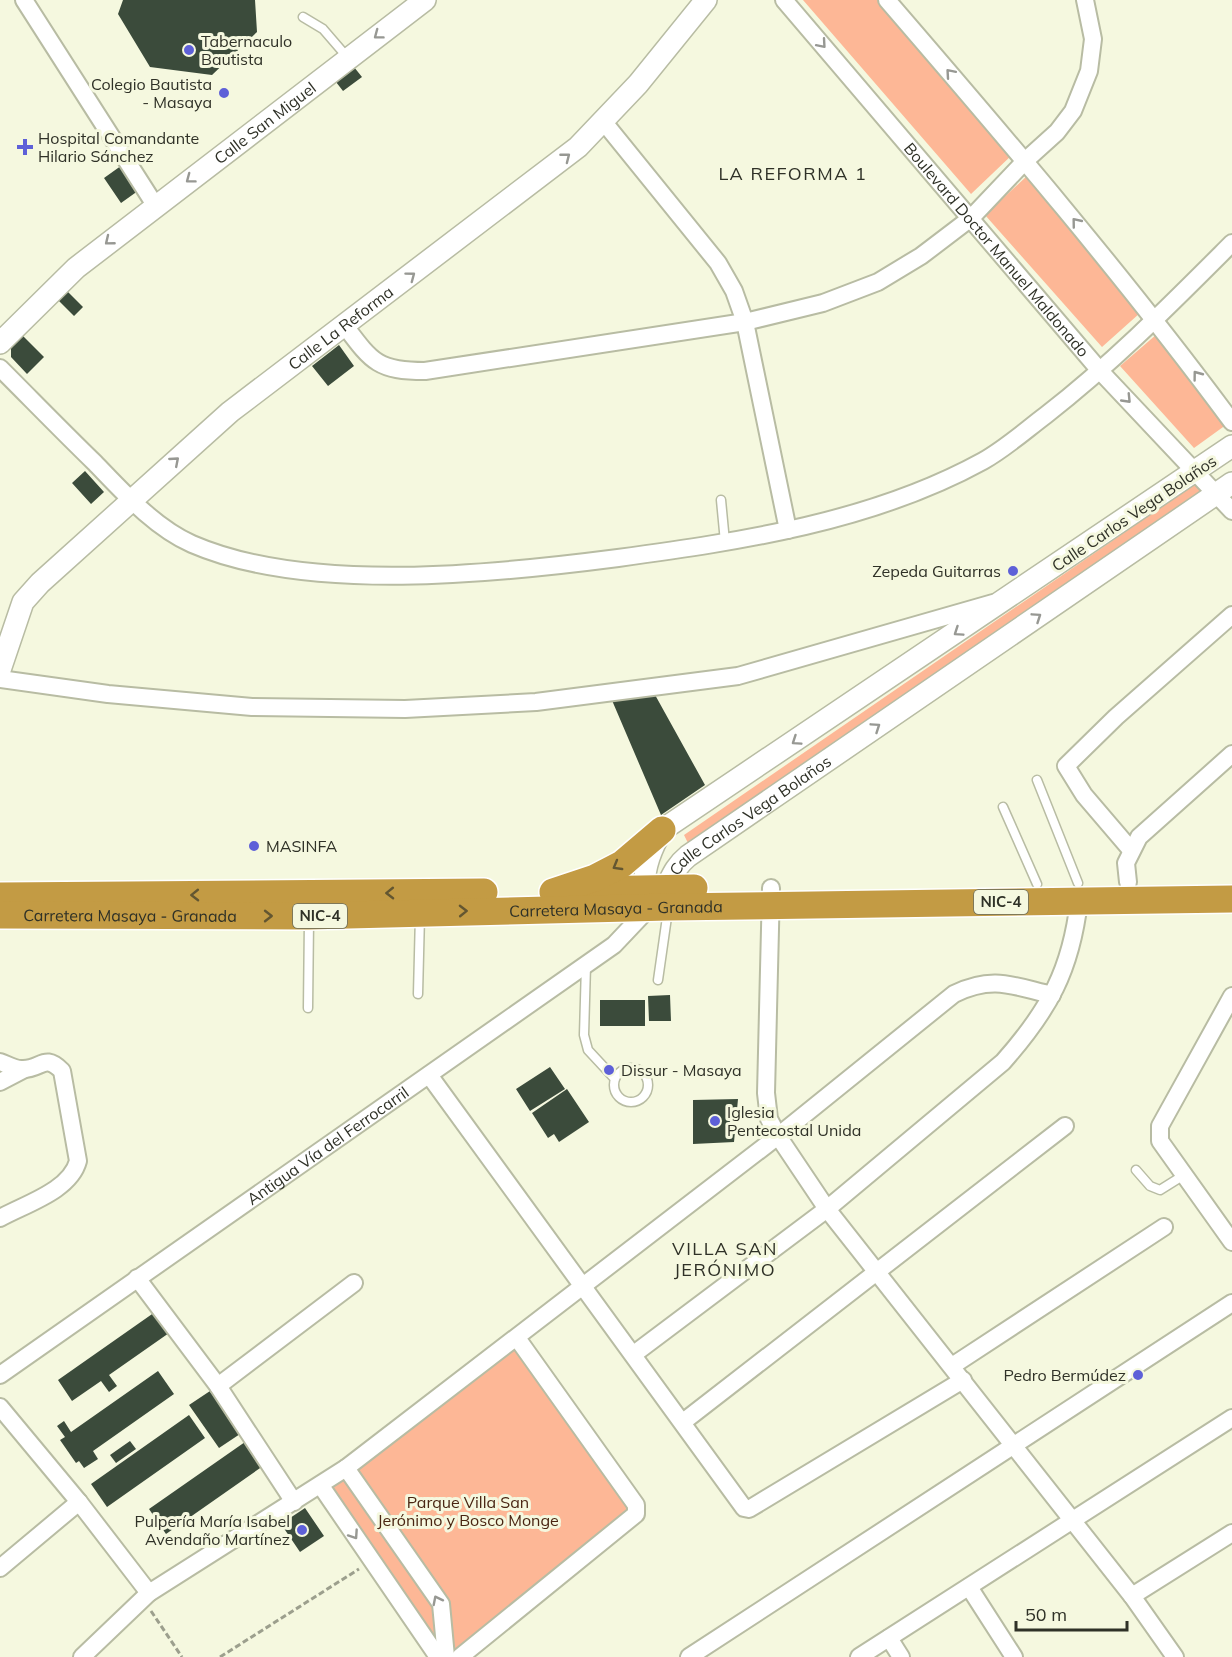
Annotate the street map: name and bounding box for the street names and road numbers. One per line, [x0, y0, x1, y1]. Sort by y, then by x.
street label: Calle San Miguel [210, 78, 320, 168]
street label: Boulevard Doctor Manuel Maldonado [900, 138, 1094, 361]
street label: Calle La Reforma [284, 281, 397, 374]
street label: Calle Carlos Vega Bolaños [1048, 450, 1220, 576]
street label: Calle Carlos Vega Bolaños [665, 751, 835, 879]
road number: NIC-4 [974, 890, 1028, 914]
street label: Carretera Masaya - Granada [509, 896, 723, 921]
road number: NIC-4 [293, 904, 347, 928]
street label: Carretera Masaya - Granada [23, 905, 237, 926]
street label: Antigua Vía del Ferrocarril [243, 1082, 412, 1209]

